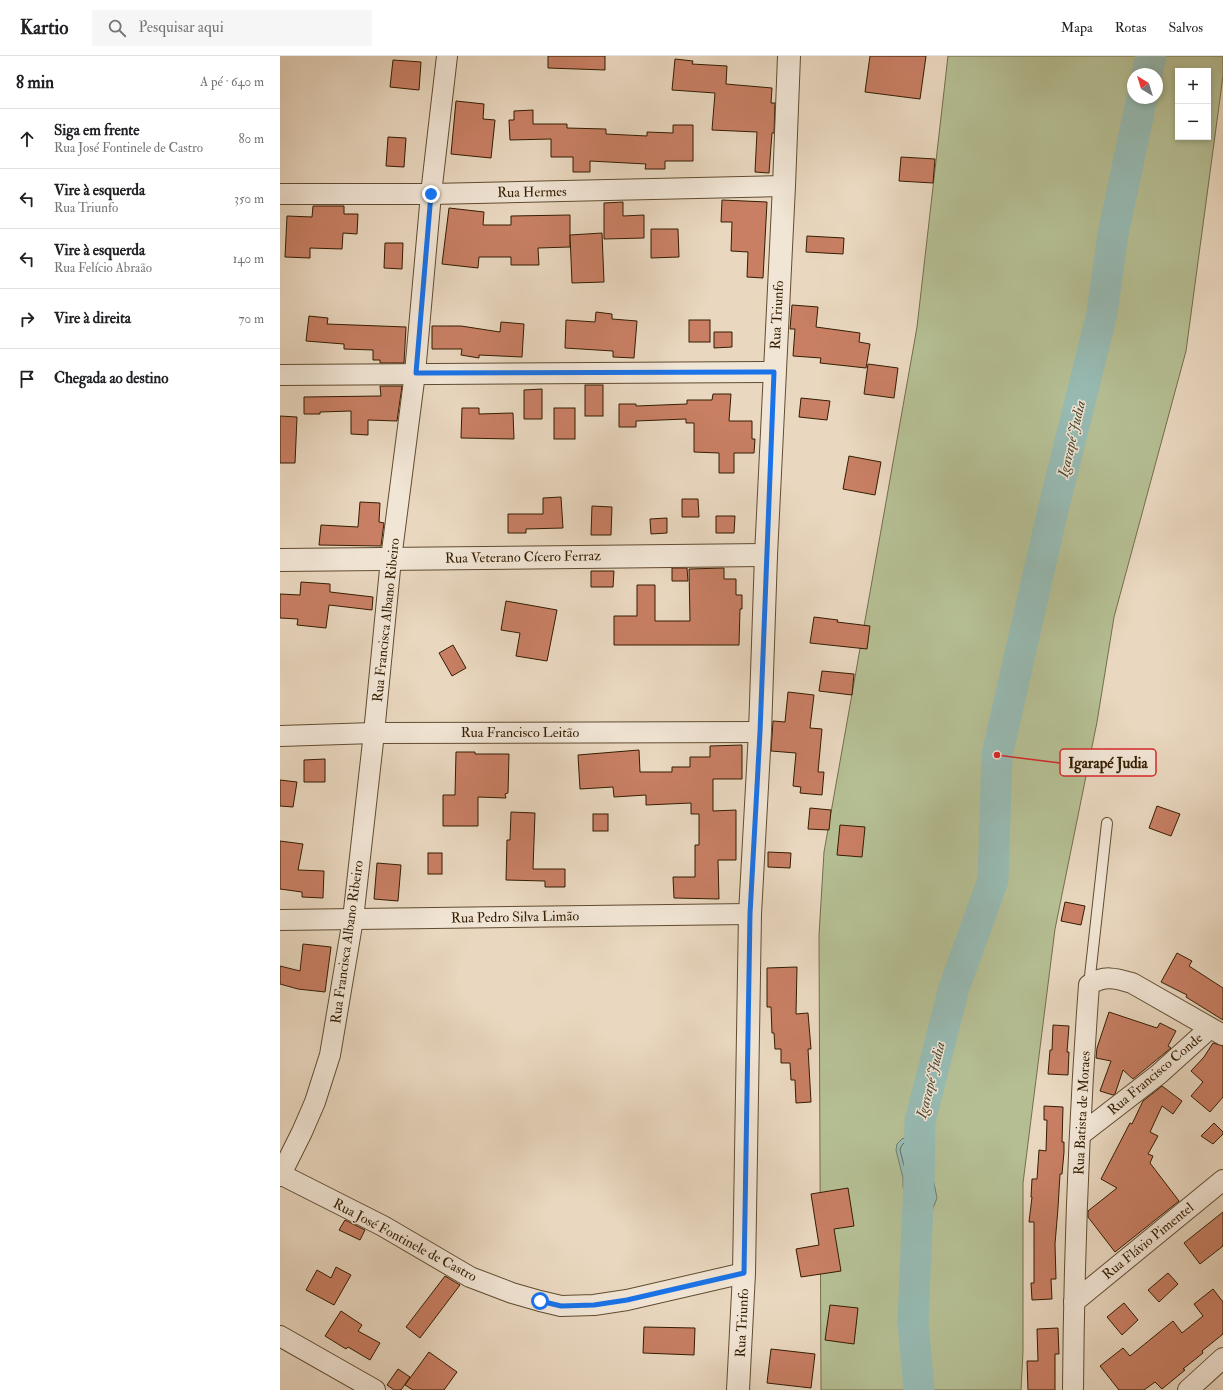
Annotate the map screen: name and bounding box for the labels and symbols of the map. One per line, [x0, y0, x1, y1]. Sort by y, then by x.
north arrow [1127, 68, 1163, 104]
street label: Rua Hermes [497, 183, 567, 201]
route end [422, 185, 440, 203]
street label: Rua Triunfo [767, 280, 787, 350]
water label: Igarapé Judia [1054, 399, 1090, 480]
street label: Rua Francisca Albano Ribeiro [369, 537, 403, 703]
street label: Rua Veterano Cícero Ferraz [445, 547, 601, 567]
street label: Rua Francisco Leitão [461, 724, 580, 741]
callout: Igarapé Judia [1060, 749, 1156, 776]
text: Igarapé Judia [1068, 754, 1149, 774]
street label: Rua Francisca Albano Ribeiro [327, 859, 367, 1025]
street label: Rua Pedro Silva Limão [451, 907, 579, 927]
street label: Rua Francisco Conde [1104, 1029, 1206, 1119]
water label: Igarapé Judia [912, 1040, 950, 1121]
street label: Rua Batista de Moraes [1070, 1050, 1094, 1176]
street label: Rua José Fontinele de Castro [330, 1195, 480, 1285]
street label: Rua Flávio Pimentel [1099, 1199, 1197, 1283]
street label: Rua Triunfo [732, 1288, 752, 1358]
route start [531, 1292, 549, 1310]

